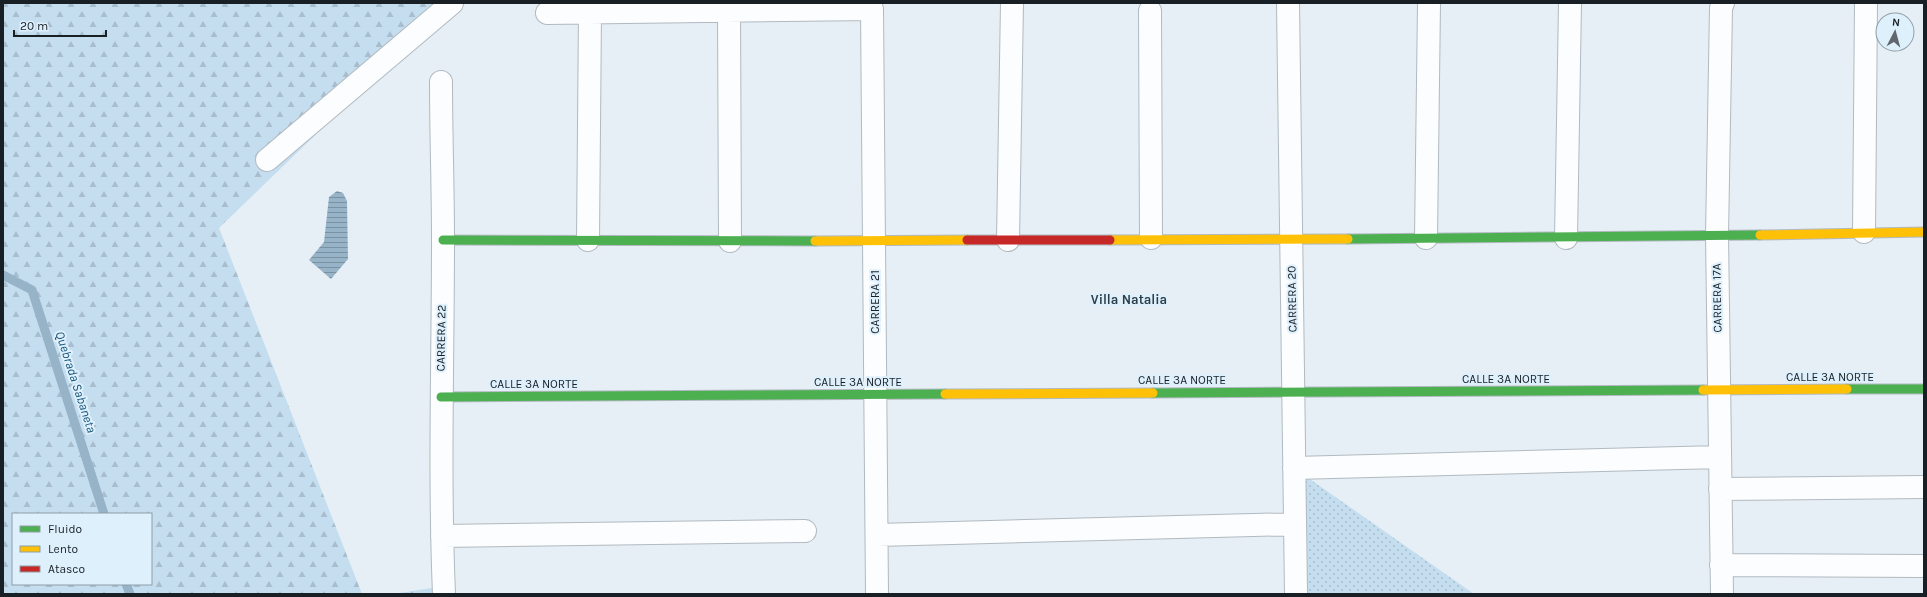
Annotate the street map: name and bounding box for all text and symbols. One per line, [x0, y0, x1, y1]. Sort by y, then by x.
scale bar [14, 12, 106, 38]
north arrow [1875, 12, 1915, 52]
text: N [1891, 16, 1901, 29]
text: 20 m [20, 19, 48, 33]
street label: CARRERA 17A [1709, 263, 1725, 333]
street label: CARRERA 20 [1284, 265, 1300, 333]
street label: CARRERA 21 [868, 270, 882, 334]
district label: Villa Natalia [1091, 292, 1167, 307]
street label: CARRERA 22 [433, 304, 449, 371]
water label: Quebrada Sabaneta [53, 329, 100, 435]
street label: CALLE 3A NORTE [1786, 370, 1874, 384]
street label: CALLE 3A NORTE [1462, 372, 1550, 386]
street label: CALLE 3A NORTE [1138, 373, 1226, 387]
street label: CALLE 3A NORTE [814, 375, 902, 389]
street label: CALLE 3A NORTE [490, 377, 578, 391]
legend [12, 513, 152, 585]
text: Fluido [48, 522, 82, 536]
text: Lento [48, 542, 78, 556]
text: Atasco [48, 562, 85, 576]

